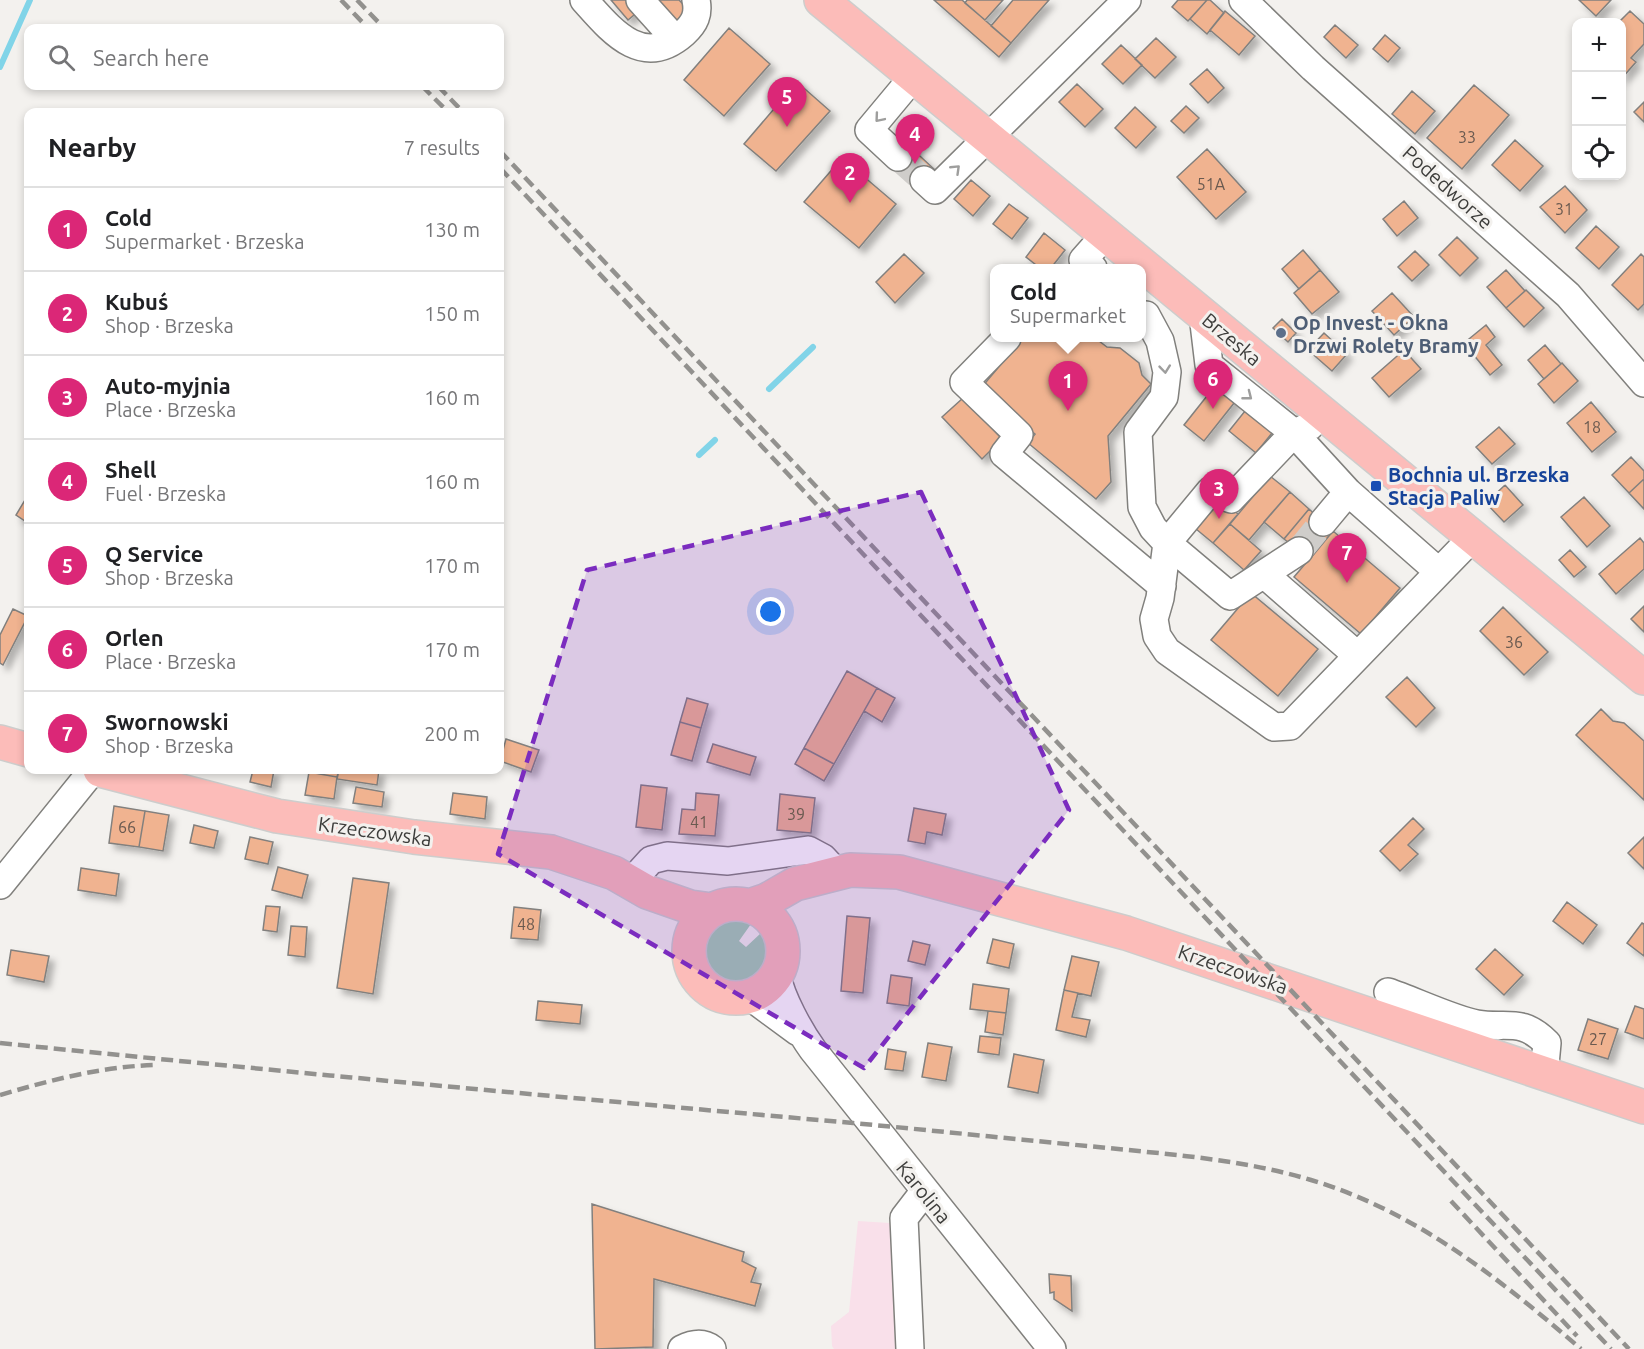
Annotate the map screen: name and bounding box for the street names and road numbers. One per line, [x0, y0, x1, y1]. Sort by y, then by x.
street label: Podedworze [1398, 141, 1498, 233]
street label: Brzeska [1198, 308, 1266, 370]
street label: Krzeczowska [317, 812, 433, 850]
street label: Krzeczowska [1175, 940, 1291, 998]
street label: Karolina [892, 1156, 956, 1228]

